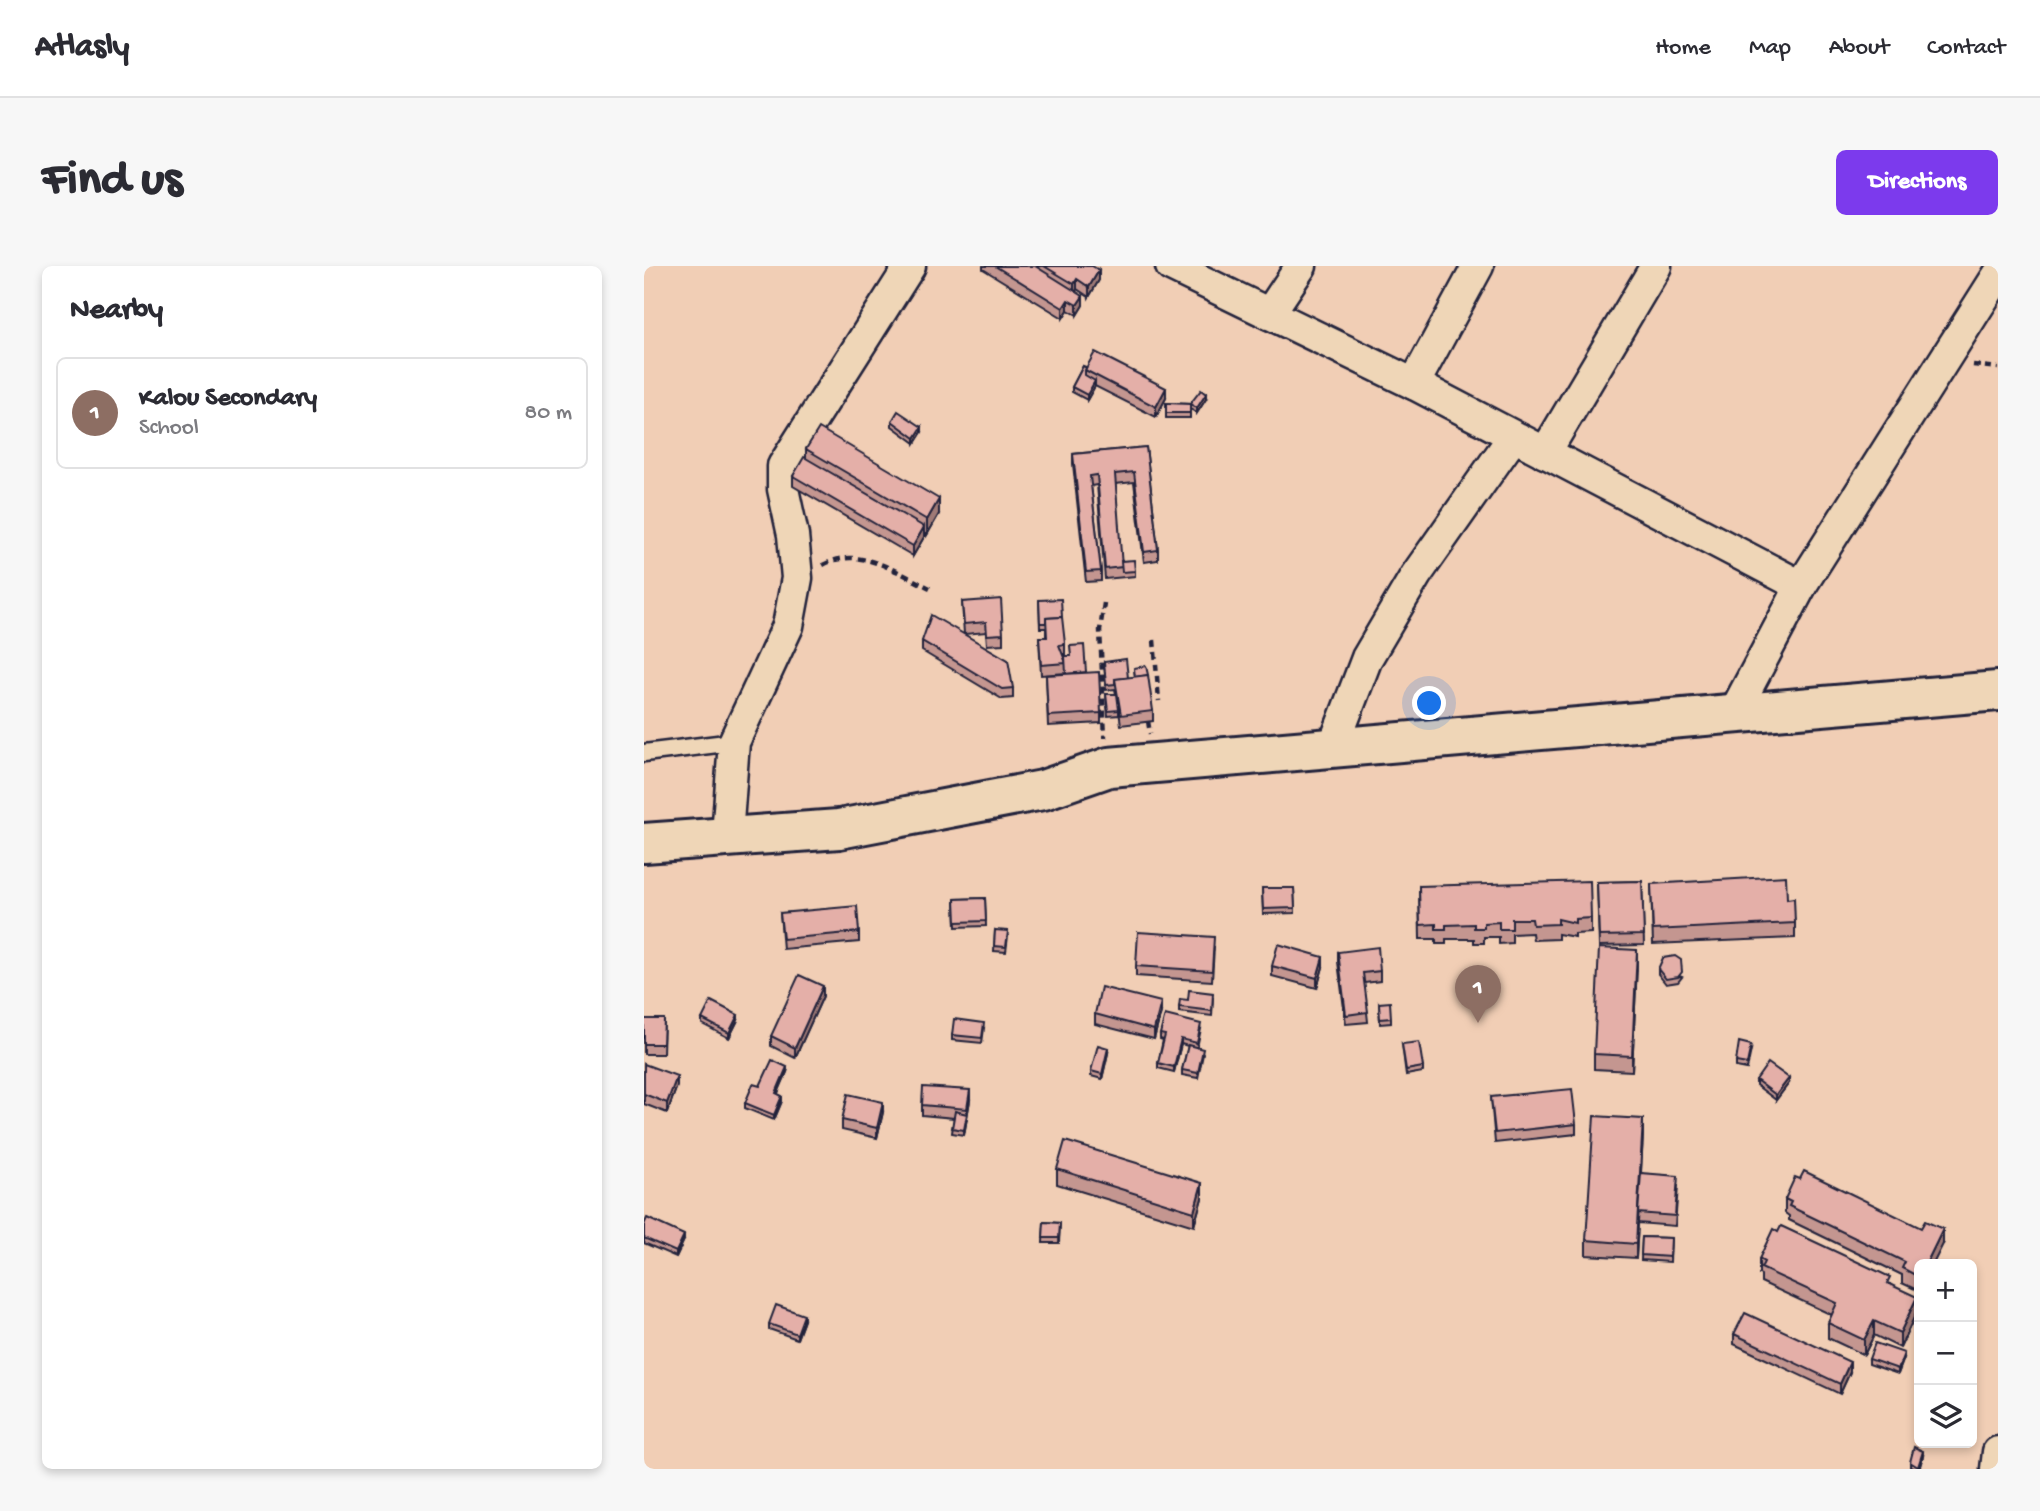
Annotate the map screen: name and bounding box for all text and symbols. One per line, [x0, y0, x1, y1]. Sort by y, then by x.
text: Atlasly [35, 29, 129, 67]
text: Home [1655, 34, 1711, 63]
text: Map [1749, 34, 1791, 63]
text: About [1829, 34, 1889, 63]
text: Contact [1927, 34, 2005, 63]
button: Directions [1836, 150, 1998, 215]
text: Find us [42, 153, 182, 211]
text: Nearby [70, 294, 163, 329]
text: Kalou Secondary [139, 384, 317, 415]
text: 1 [90, 400, 100, 427]
text: 80 m [525, 400, 572, 427]
text: School [139, 415, 199, 442]
your location [1412, 686, 1446, 720]
pin: 1 [1455, 965, 1501, 1023]
map controls [1914, 1259, 1977, 1448]
button: + [1914, 1259, 1977, 1322]
button: − [1914, 1322, 1977, 1385]
button: layers [1914, 1385, 1977, 1448]

